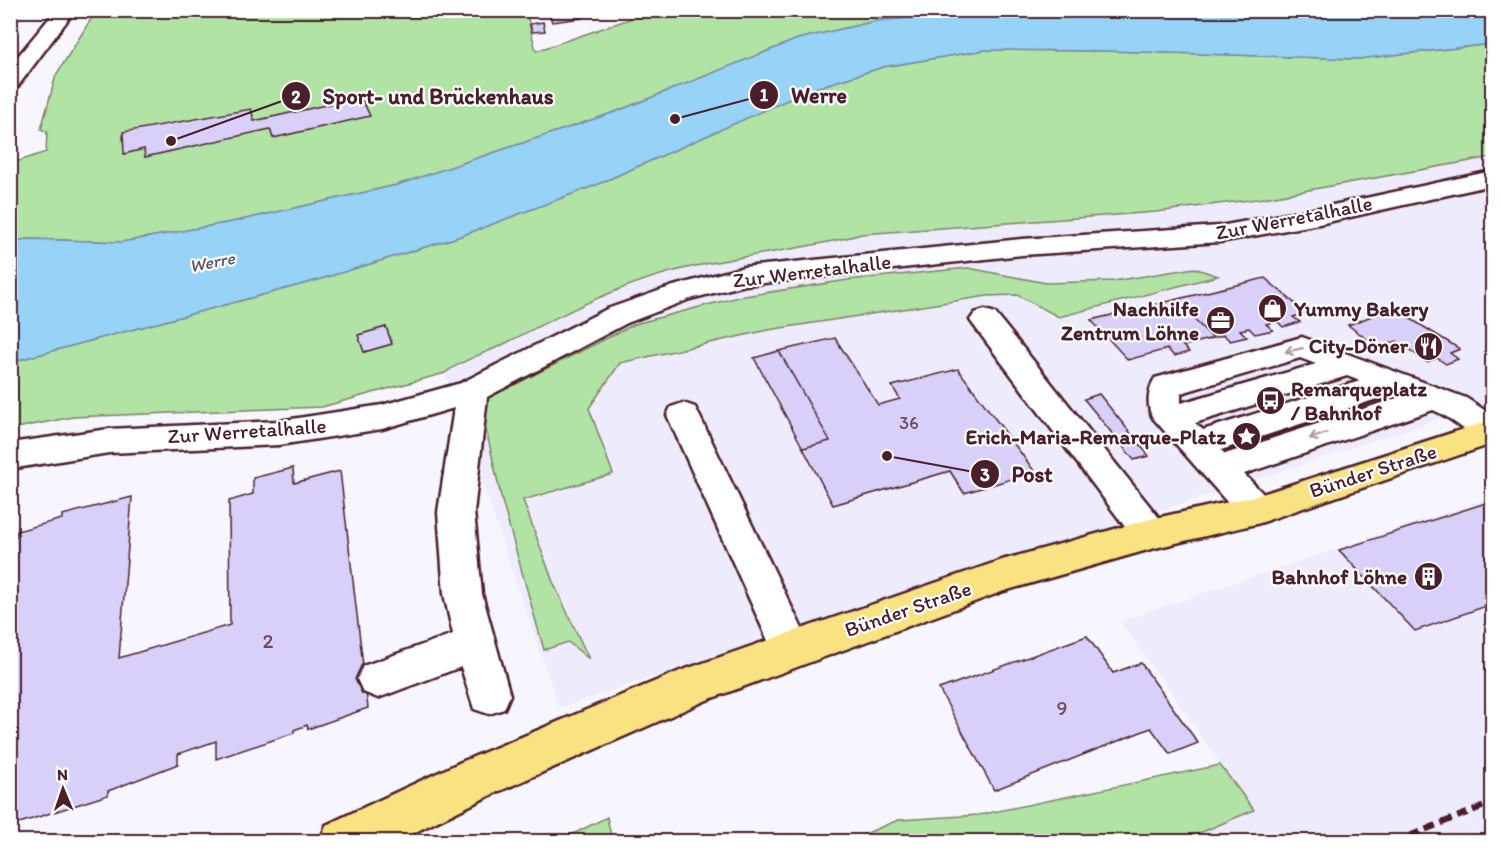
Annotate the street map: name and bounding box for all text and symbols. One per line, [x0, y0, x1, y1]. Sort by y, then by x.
callout: Werre [749, 75, 859, 115]
callout: Sport- und Brückenhaus [281, 76, 566, 116]
text: Werre [791, 82, 847, 109]
text: Sport- und Brückenhaus [322, 83, 554, 110]
text: 1 [760, 84, 769, 106]
text: 2 [291, 86, 301, 108]
street label: Zur Werretalhalle [1213, 190, 1374, 245]
water label: Werre [187, 247, 238, 277]
street label: Zur Werretalhalle [731, 248, 892, 293]
shop icon: Yummy Bakery [1257, 293, 1289, 325]
place label: Nachhilfe Zentrum Löhne [1061, 296, 1199, 345]
place label: Yummy Bakery [1293, 296, 1430, 322]
office icon: Nachhilfe Zentrum Löhne [1204, 305, 1236, 337]
restaurant icon: City-Döner [1413, 330, 1445, 362]
place label: City-Döner [1309, 333, 1409, 359]
one-way arrow [1285, 345, 1304, 356]
place label: Remarqueplatz / Bahnhof [1290, 376, 1427, 425]
bus stop icon: Remarqueplatz / Bahnhof [1254, 385, 1286, 417]
street label: Zur Werretalhalle [167, 412, 327, 449]
house number: 36 [899, 412, 919, 434]
place icon: Erich-Maria-Remarque-Platz [1231, 421, 1263, 453]
place label: Erich-Maria-Remarque-Platz [965, 424, 1226, 450]
one-way arrow [1309, 431, 1328, 442]
street label: Bünder Straße [1306, 438, 1440, 503]
callout: Post [970, 454, 1065, 494]
text: Post [1011, 461, 1053, 488]
text: 3 [980, 464, 990, 486]
building icon: Bahnhof Löhne [1412, 561, 1444, 593]
place label: Bahnhof Löhne [1271, 564, 1407, 589]
street label: Bünder Straße [841, 575, 974, 642]
house number: 2 [262, 628, 274, 653]
house number: 9 [1057, 695, 1067, 720]
north arrow [33, 759, 93, 819]
text: N [57, 765, 68, 784]

